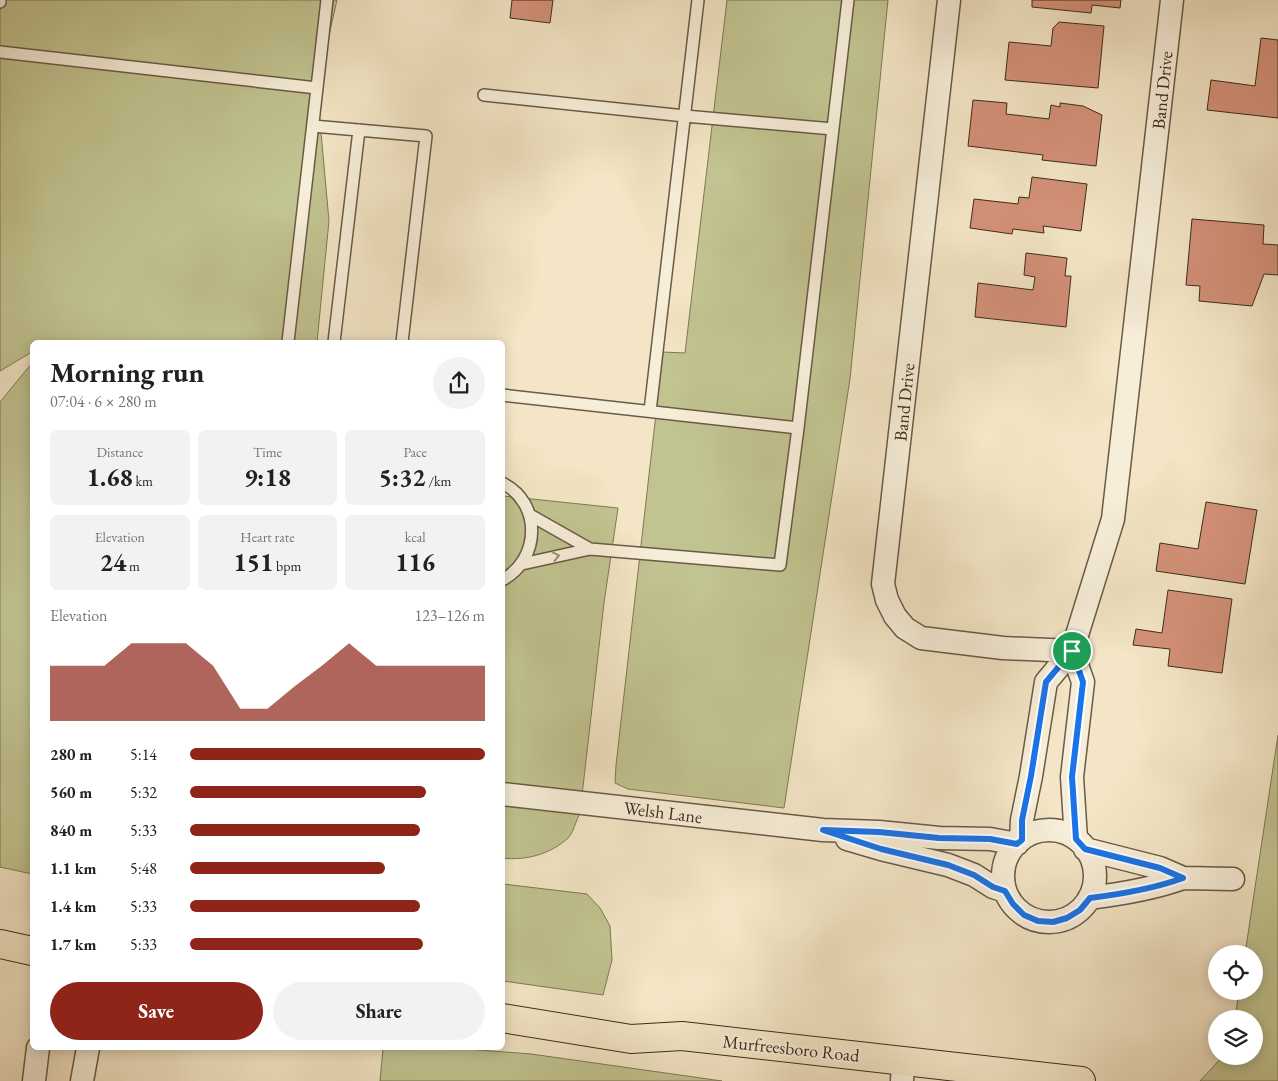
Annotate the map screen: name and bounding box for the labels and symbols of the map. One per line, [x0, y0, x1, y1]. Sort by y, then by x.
street label: Band Drive [1146, 50, 1178, 130]
street label: Band Drive [888, 362, 920, 442]
one-way arrow [552, 552, 561, 562]
pin [1051, 630, 1093, 672]
street label: Welsh Lane [622, 796, 704, 828]
street label: Murfreesboro Road [721, 1029, 861, 1067]

